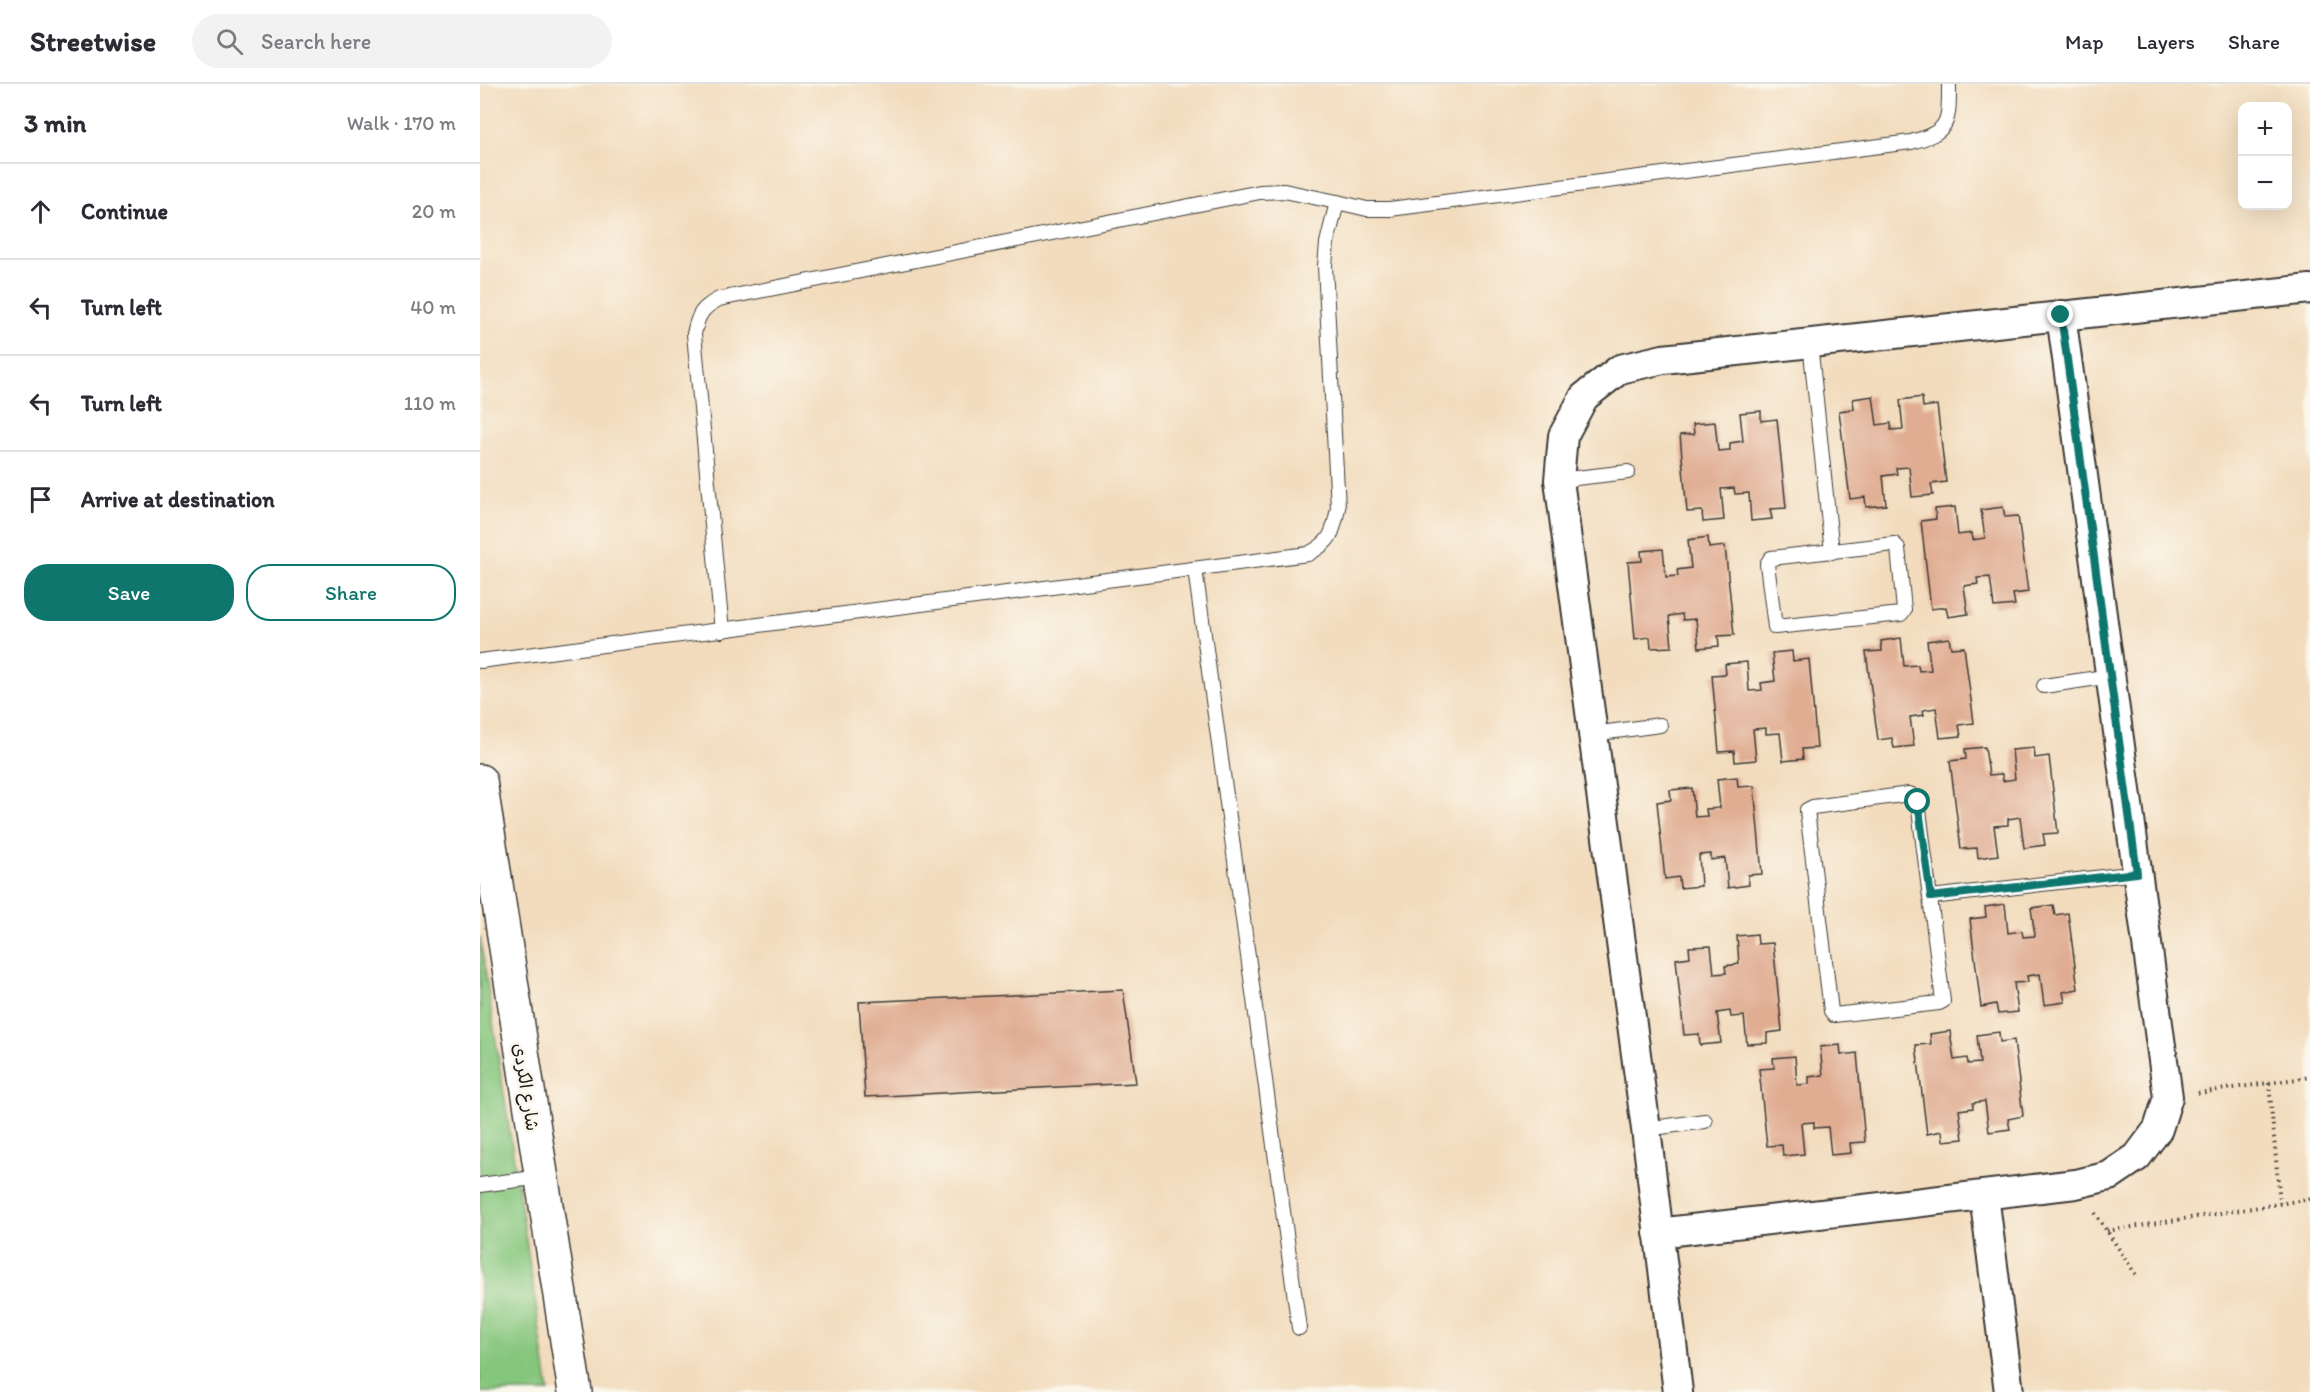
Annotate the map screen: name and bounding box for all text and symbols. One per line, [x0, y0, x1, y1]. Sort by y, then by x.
search box [192, 14, 612, 68]
text: Streetwise [30, 24, 156, 58]
icon: search [213, 25, 246, 58]
text: Search here [261, 28, 371, 55]
text: Map [2065, 29, 2104, 54]
text: Layers [2137, 29, 2195, 54]
text: Share [2228, 29, 2280, 54]
map controls [2238, 102, 2292, 210]
button: + [2238, 102, 2292, 156]
text: 3 min [24, 107, 86, 139]
text: Walk · 170 m [347, 111, 456, 135]
button: − [2238, 156, 2292, 210]
icon: ahead [24, 195, 57, 228]
text: Continue [81, 198, 168, 225]
text: 20 m [412, 199, 456, 223]
icon: left [24, 291, 57, 324]
text: Turn left [81, 294, 162, 321]
text: 40 m [410, 295, 456, 319]
route end [2047, 301, 2073, 327]
icon: left [24, 387, 57, 420]
text: Turn left [81, 390, 162, 417]
text: 110 m [404, 391, 456, 415]
icon: arrive [24, 483, 57, 516]
text: Arrive at destination [81, 486, 275, 513]
button: Save [24, 564, 234, 621]
button: Share [246, 564, 456, 621]
route start [1904, 788, 1930, 814]
street label: شارع الكردى [507, 1041, 544, 1133]

